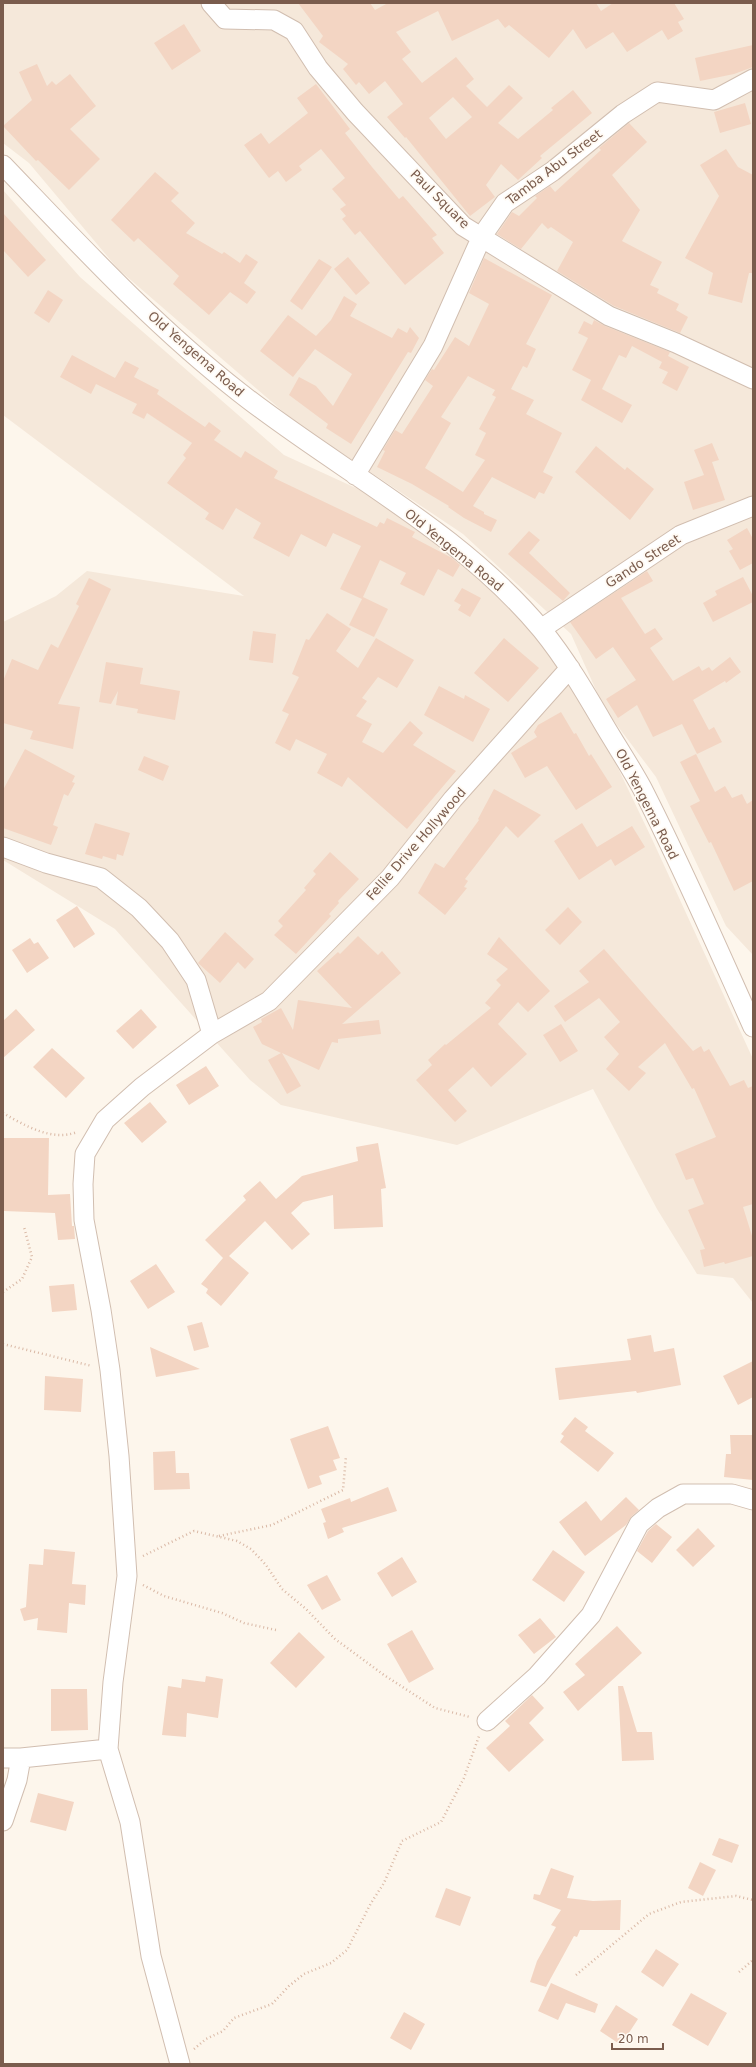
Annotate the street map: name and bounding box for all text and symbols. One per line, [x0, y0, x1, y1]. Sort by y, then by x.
street label: Tamba Abu Street [502, 126, 605, 208]
street label: Paul Square [407, 166, 473, 232]
street label: Old Yengema Road [145, 308, 247, 400]
street label: Old Yengema Road [402, 506, 506, 594]
street label: Gando Street [603, 531, 683, 591]
street label: Old Yengema Road [613, 746, 681, 862]
street label: Fellie Drive Hollywood [363, 785, 469, 903]
scale bar [612, 2025, 663, 2051]
text: 20 m [618, 2032, 649, 2046]

